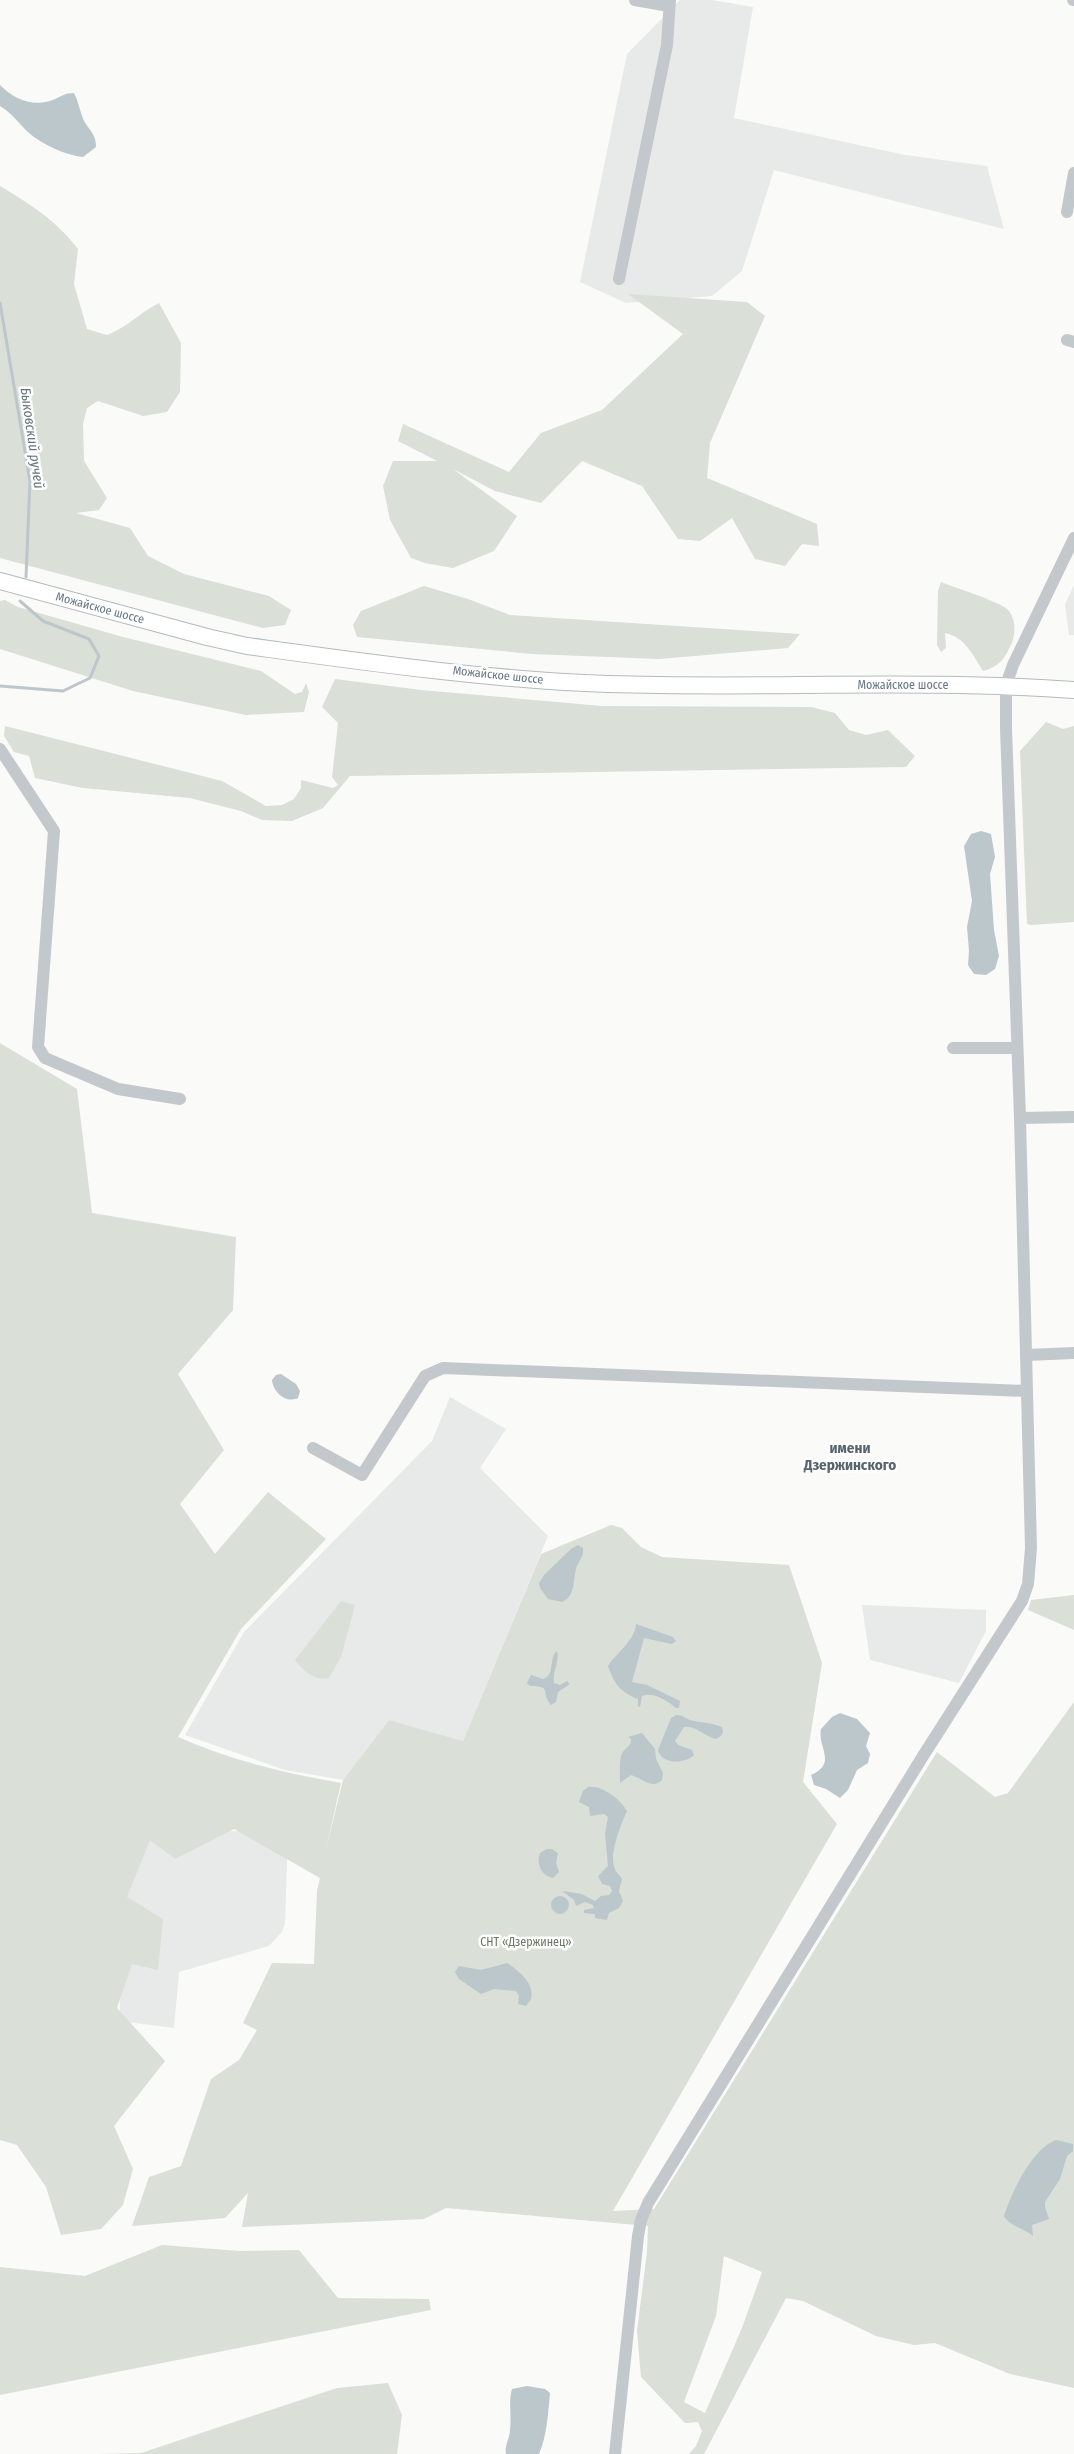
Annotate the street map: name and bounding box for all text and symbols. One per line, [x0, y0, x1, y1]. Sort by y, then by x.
water label: Быковский ручей [16, 386, 48, 490]
street label: Можайское шоссе [54, 589, 146, 627]
street label: Можайское шоссе [452, 663, 544, 687]
street label: Можайское шоссе [858, 678, 949, 692]
district label: имени Дзержинского [803, 1439, 896, 1474]
park label: СНТ «Дзержинец» [480, 1935, 572, 1949]

